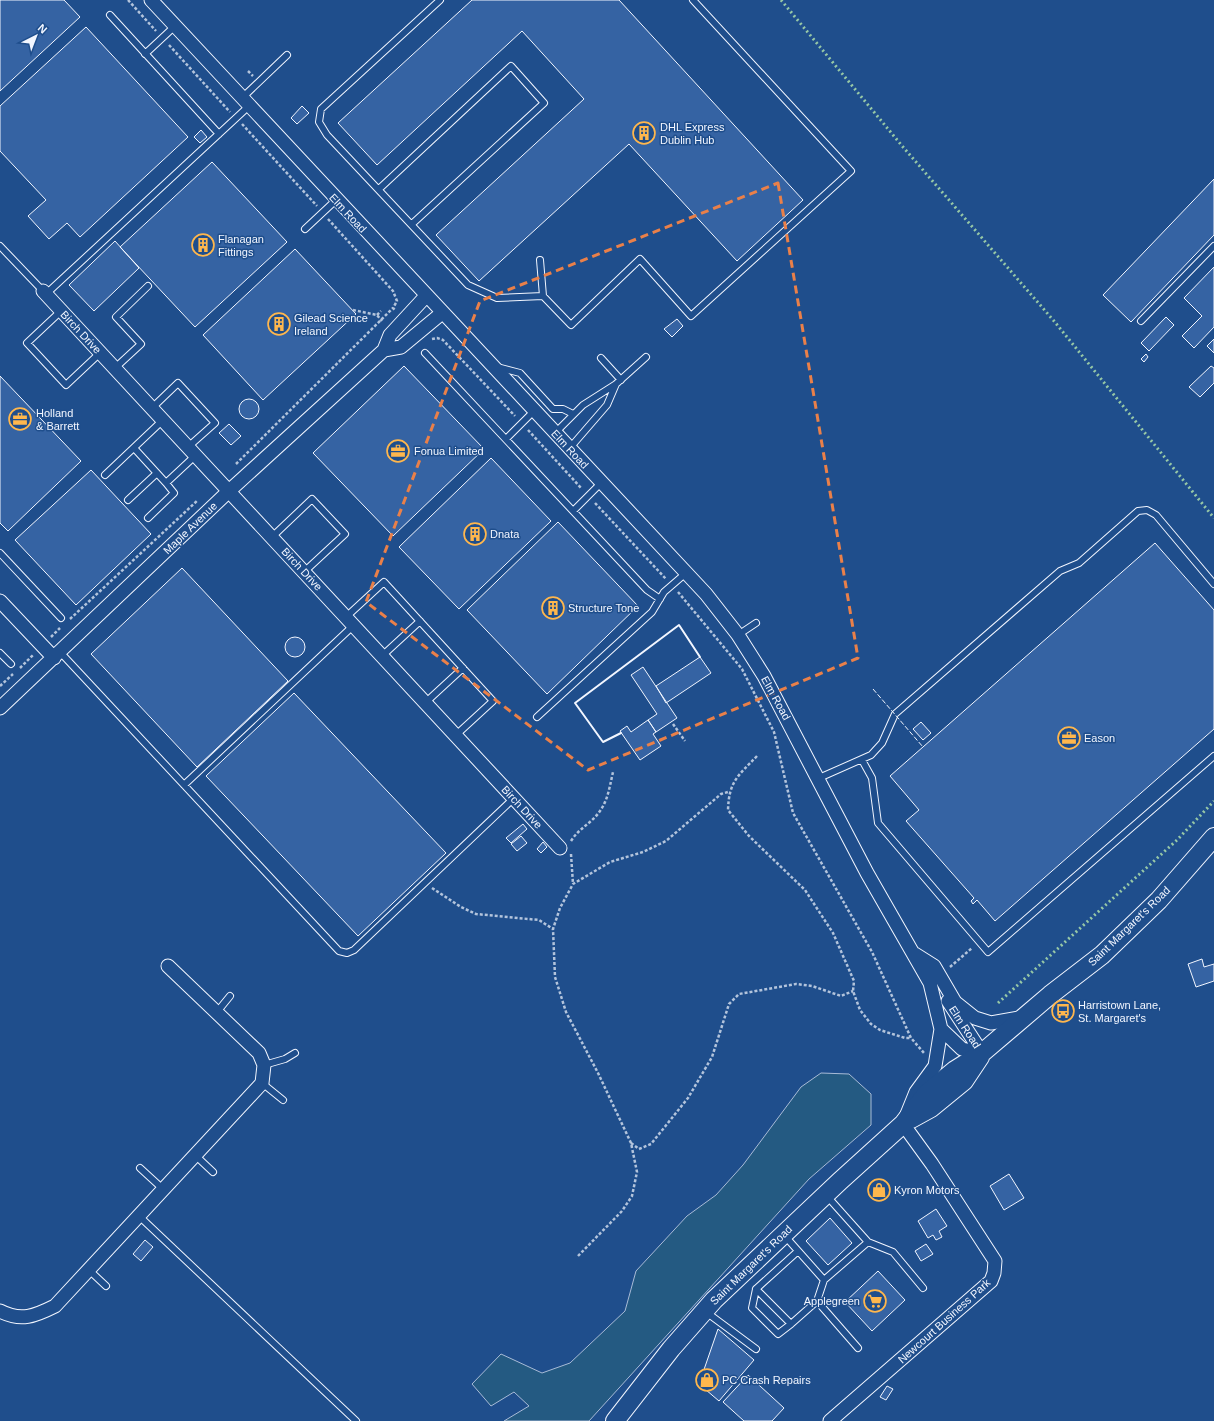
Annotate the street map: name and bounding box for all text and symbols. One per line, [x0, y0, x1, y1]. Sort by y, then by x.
north arrow [16, 16, 56, 56]
text: N [36, 21, 50, 36]
building icon: DHL Express Dublin Hub [631, 120, 657, 146]
place label: DHL Express Dublin Hub [660, 121, 725, 146]
street label: Elm Road [327, 191, 369, 235]
building icon: Flanagan Fittings [190, 232, 216, 258]
place label: Flanagan Fittings [218, 233, 264, 258]
street label: Birch Drive [58, 308, 104, 356]
building icon: Gilead Science Ireland [266, 311, 292, 337]
place label: Gilead Science Ireland [294, 312, 368, 337]
office icon: Holland & Barrett [7, 406, 33, 432]
place label: Holland & Barrett [36, 407, 79, 432]
street label: Elm Road [549, 427, 591, 471]
office icon: Fonua Limited [385, 438, 411, 464]
place label: Fonua Limited [414, 445, 484, 457]
street label: Maple Avenue [161, 500, 219, 556]
building icon: Dnata [462, 521, 488, 547]
place label: Dnata [490, 528, 520, 540]
street label: Birch Drive [279, 545, 325, 593]
building icon: Structure Tone [540, 595, 566, 621]
place label: Structure Tone [568, 602, 639, 614]
street label: Elm Road [759, 674, 793, 722]
office icon: Eason [1056, 725, 1082, 751]
place label: Eason [1084, 732, 1115, 744]
street label: Birch Drive [499, 783, 545, 831]
street label: Saint Margaret's Road [1086, 884, 1172, 968]
bus stop icon: Harristown Lane, St. Margaret's [1050, 998, 1076, 1024]
place label: Harristown Lane, St. Margaret's [1078, 999, 1161, 1024]
street label: Elm Road [947, 1003, 983, 1051]
shop icon: Kyron Motors [866, 1177, 892, 1203]
place label: Kyron Motors [894, 1184, 960, 1196]
street label: Saint Margaret's Road [708, 1223, 794, 1307]
street label: Newcourt Business Park [895, 1276, 993, 1366]
supermarket icon: Applegreen [862, 1288, 888, 1314]
place label: Applegreen [804, 1295, 860, 1307]
shop icon: PC Crash Repairs [694, 1367, 720, 1393]
place label: PC Crash Repairs [722, 1374, 811, 1386]

